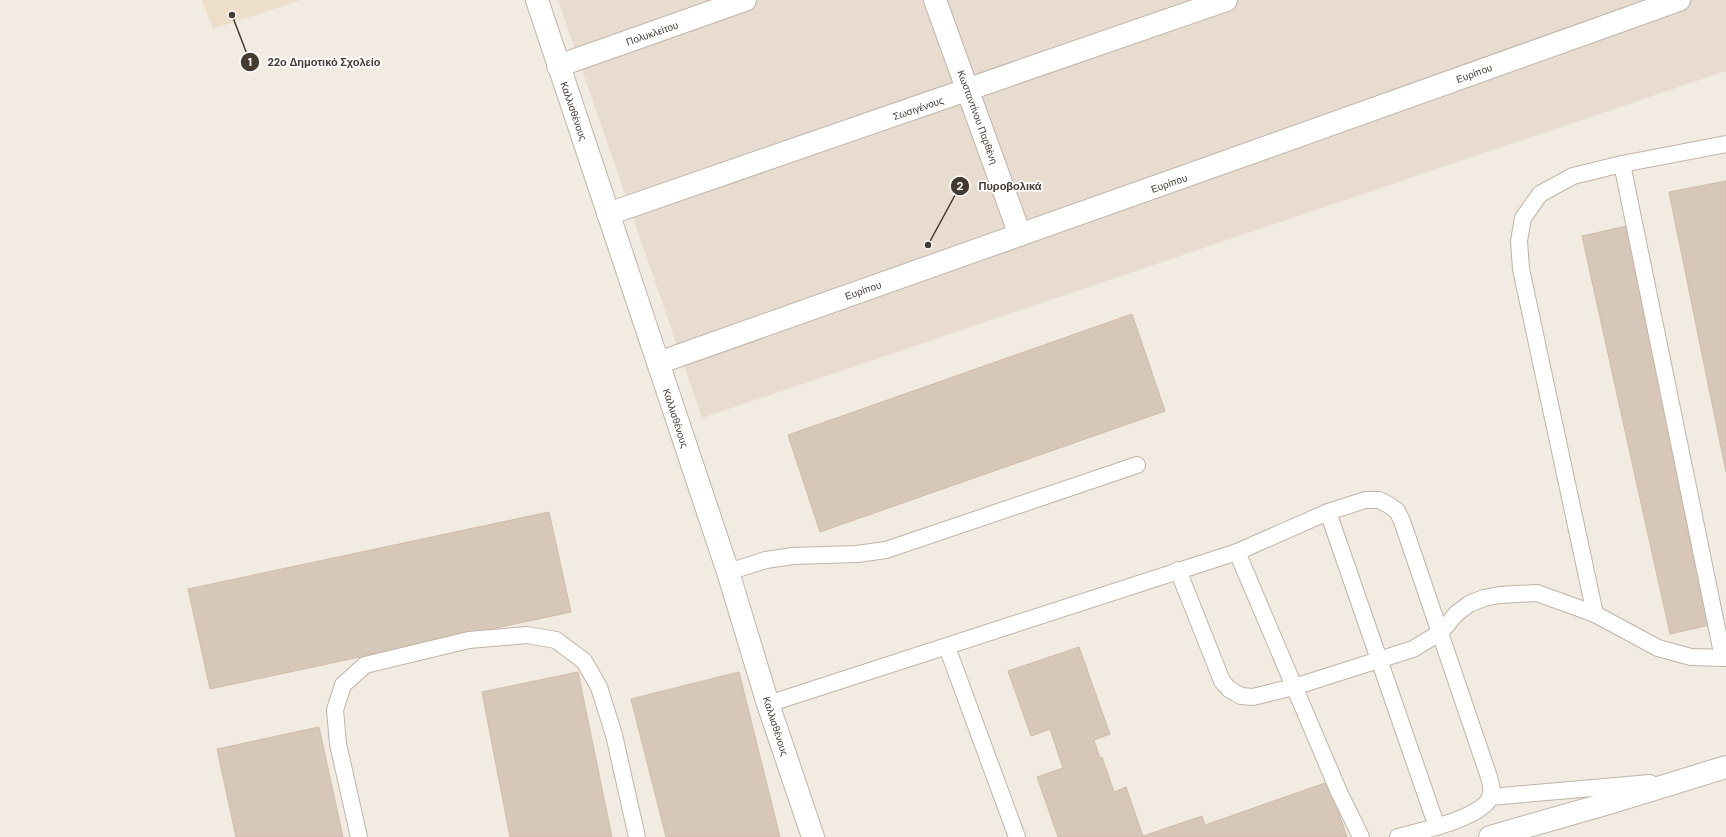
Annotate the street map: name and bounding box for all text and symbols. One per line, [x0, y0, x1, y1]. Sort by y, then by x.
street label: Πολυκλείτου [624, 18, 680, 48]
callout: 22ο Δημοτικό Σχολείο [240, 50, 389, 73]
text: 1 [248, 54, 252, 70]
text: 22ο Δημοτικό Σχολείο [267, 55, 381, 69]
street label: Ευρίπου [1454, 61, 1494, 86]
street label: Κωσταντίνου Παρθένη [954, 68, 1001, 166]
street label: Καλλισθένους [557, 80, 590, 143]
street label: Σωσιγένους [891, 94, 945, 123]
street label: Ευρίπου [1149, 171, 1189, 196]
callout: Πυροβολικά [950, 174, 1049, 197]
text: 2 [957, 178, 964, 194]
text: Πυροβολικά [978, 179, 1042, 193]
street label: Ευρίπου [843, 278, 883, 303]
street label: Καλλισθένους [660, 387, 691, 450]
street label: Καλλισθένους [760, 695, 791, 758]

